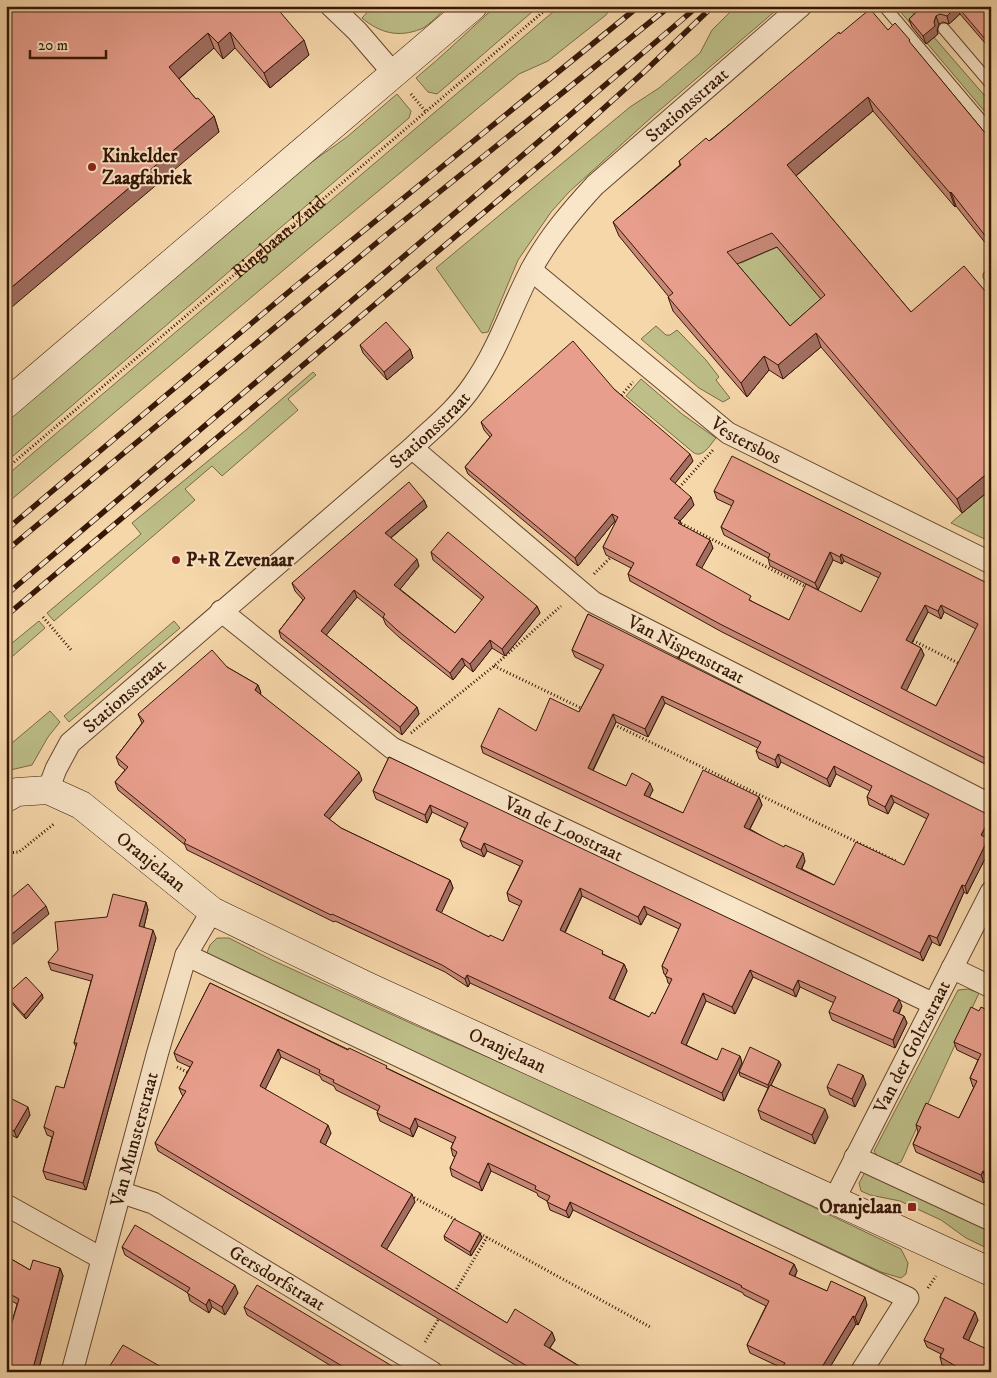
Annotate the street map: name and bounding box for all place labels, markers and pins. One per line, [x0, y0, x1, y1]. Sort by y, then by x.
place label: Kinkelder Zaagfabriek [102, 145, 192, 190]
marker: Kinkelder Zaagfabriek [86, 161, 98, 173]
place label: P+R Zevenaar [186, 549, 295, 572]
marker: P+R Zevenaar [170, 554, 182, 566]
place label: Oranjelaan [819, 1196, 903, 1220]
marker: Oranjelaan [906, 1201, 918, 1213]

